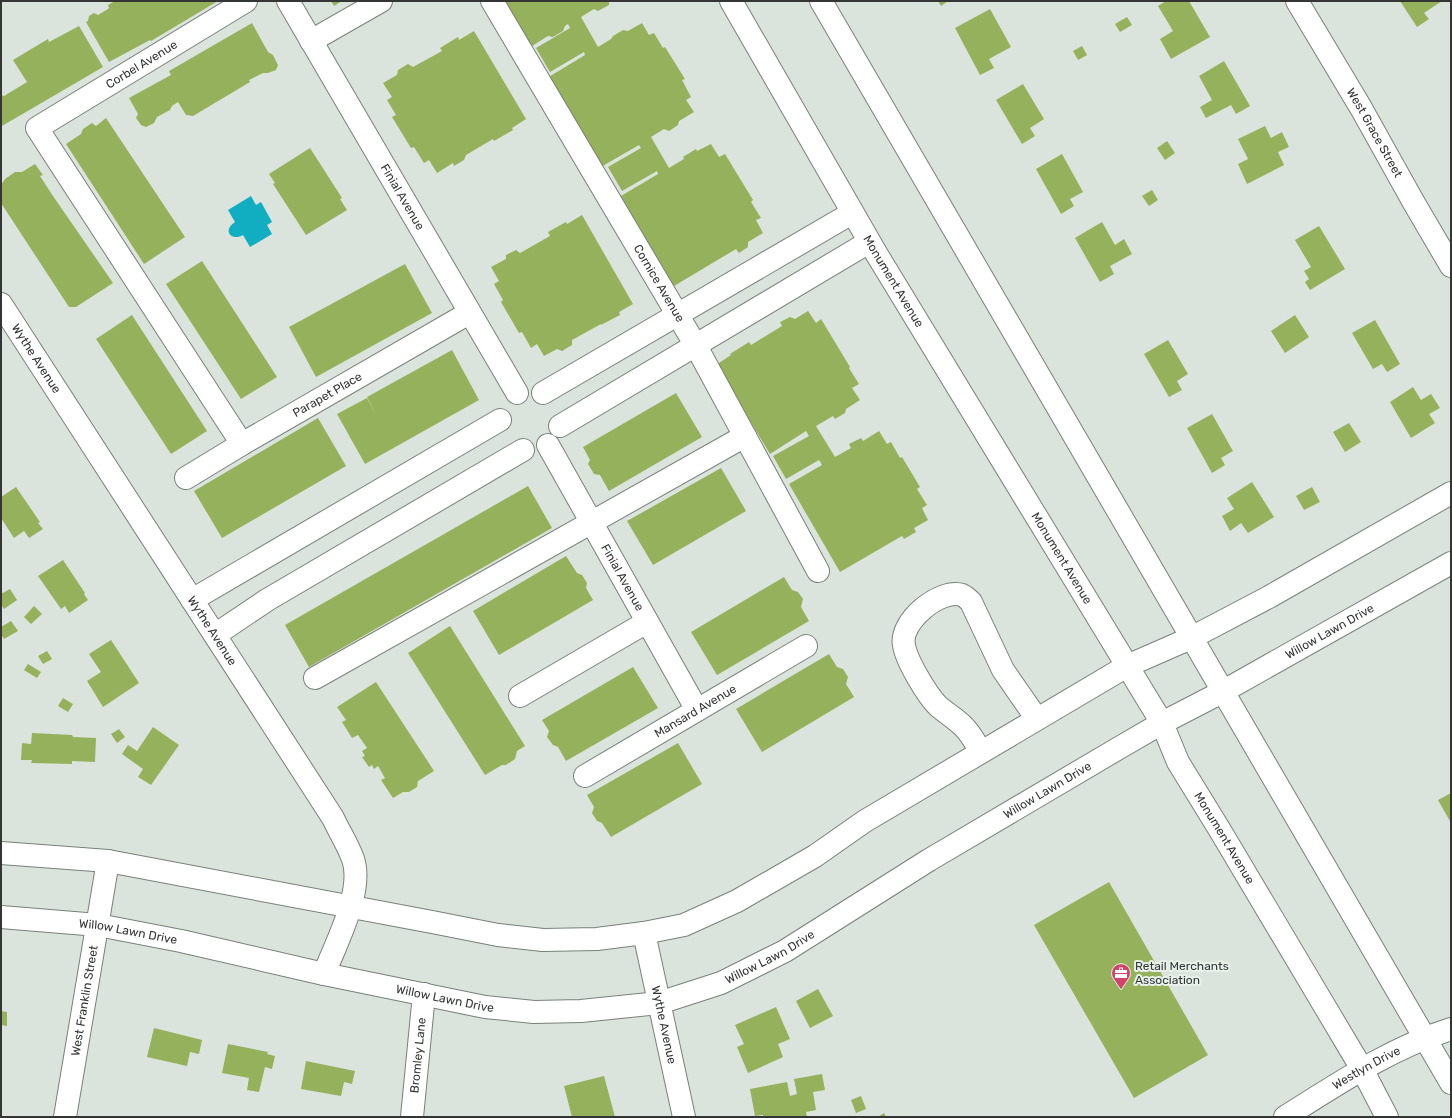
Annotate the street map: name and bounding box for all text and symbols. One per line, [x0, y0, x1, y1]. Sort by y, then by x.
street label: Corbel Avenue [103, 37, 180, 91]
street label: West Grace Street [1344, 86, 1405, 180]
street label: Finial Avenue [378, 161, 427, 233]
street label: Monument Avenue [860, 233, 927, 330]
street label: Cornice Avenue [631, 242, 687, 325]
street label: Wythe Avenue [9, 321, 64, 396]
street label: Parapet Place [290, 369, 365, 420]
street label: Monument Avenue [1028, 510, 1095, 607]
street label: Finial Avenue [598, 542, 647, 614]
street label: Wythe Avenue [185, 593, 240, 668]
street label: Willow Lawn Drive [1283, 601, 1377, 662]
street label: Mansard Avenue [652, 681, 739, 741]
street label: Willow Lawn Drive [1001, 759, 1094, 822]
street label: Monument Avenue [1191, 789, 1257, 887]
street label: Willow Lawn Drive [78, 916, 179, 947]
street label: Willow Lawn Drive [723, 927, 817, 987]
street label: West Franklin Street [68, 944, 101, 1057]
place label: Retail Merchants Association [1135, 959, 1229, 987]
office icon: Retail Merchants Association [1110, 962, 1132, 990]
street label: Willow Lawn Drive [395, 982, 495, 1015]
street label: Wythe Avenue [649, 984, 679, 1066]
street label: Bromley Lane [407, 1016, 429, 1094]
street label: Westlyn Drive [1330, 1043, 1403, 1092]

